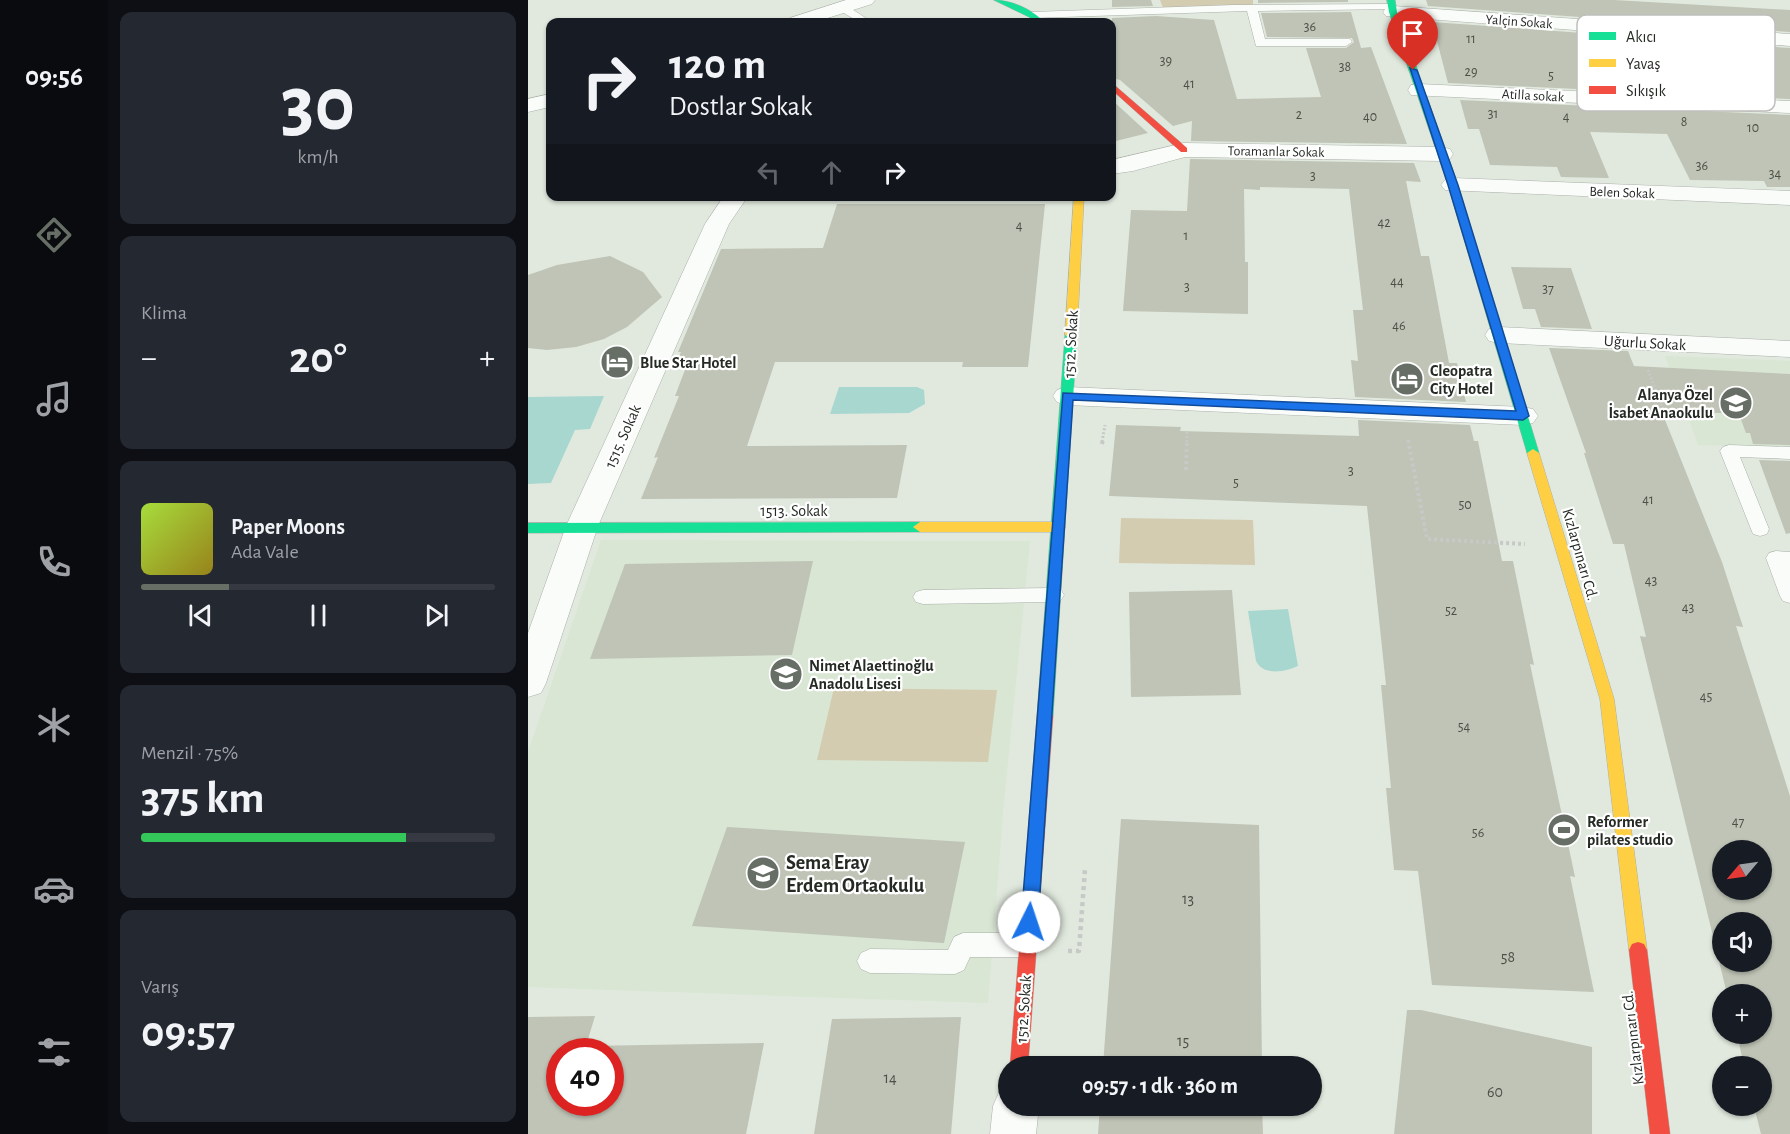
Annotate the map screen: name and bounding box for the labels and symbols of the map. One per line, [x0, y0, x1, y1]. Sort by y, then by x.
pin [1387, 8, 1438, 70]
street label: Yalçin Sokak [1485, 13, 1553, 31]
legend [1577, 15, 1775, 111]
house number: 36 [1304, 20, 1316, 34]
text: Akıcı [1626, 29, 1656, 45]
house number: 11 [1466, 32, 1476, 46]
house number: 39 [1160, 54, 1172, 68]
text: Yavaş [1626, 56, 1661, 72]
house number: 38 [1339, 60, 1351, 74]
house number: 29 [1465, 65, 1477, 79]
house number: 5 [1548, 69, 1554, 83]
house number: 41 [1183, 77, 1195, 91]
text: Sıkışık [1626, 83, 1666, 99]
street label: Atilla sokak [1501, 87, 1565, 105]
house number: 31 [1488, 107, 1498, 121]
house number: 2 [1296, 108, 1302, 122]
house number: 40 [1363, 110, 1377, 124]
house number: 4 [1563, 110, 1570, 124]
house number: 8 [1681, 115, 1687, 129]
house number: 10 [1747, 121, 1759, 135]
street label: Toramanlar Sokak [1227, 144, 1325, 160]
house number: 36 [1696, 159, 1708, 173]
house number: 34 [1769, 167, 1782, 181]
house number: 3 [1310, 169, 1316, 183]
street label: Belen Sokak [1589, 185, 1656, 201]
house number: 42 [1377, 216, 1391, 230]
house number: 4 [1016, 219, 1023, 233]
house number: 1 [1184, 229, 1188, 243]
house number: 44 [1390, 275, 1404, 289]
house number: 3 [1184, 280, 1190, 294]
house number: 37 [1542, 282, 1554, 296]
street label: 1512. Sokak [1061, 309, 1081, 378]
house number: 46 [1392, 319, 1406, 333]
street label: Uğurlu Sokak [1603, 333, 1687, 353]
hotel icon: Blue Star Hotel [599, 344, 635, 380]
place label: Blue Star Hotel [640, 355, 736, 371]
hotel icon: Cleopatra City Hotel [1389, 361, 1425, 397]
place label: Cleopatra City Hotel [1430, 363, 1493, 398]
place label: Alanya Özel İsabet Anaokulu [1608, 385, 1714, 421]
school or university icon: Alanya Özel İsabet Anaokulu [1718, 385, 1754, 421]
street label: 1515. Sokak [602, 402, 644, 470]
house number: 3 [1348, 464, 1354, 478]
house number: 5 [1233, 476, 1239, 490]
house number: 41 [1642, 493, 1654, 507]
house number: 50 [1458, 498, 1472, 512]
street label: 1513. Sokak [760, 503, 828, 519]
street label: Kızlarpınarı Cd. [1559, 507, 1601, 602]
house number: 43 [1645, 574, 1657, 588]
house number: 43 [1682, 601, 1694, 615]
house number: 52 [1445, 604, 1457, 618]
school or university icon: Nimet Alaettinoğlu Anadolu Lisesi [768, 656, 804, 692]
place label: Nimet Alaettinoğlu Anadolu Lisesi [809, 658, 934, 692]
house number: 45 [1700, 690, 1712, 704]
house number: 54 [1458, 720, 1471, 734]
sports icon: Reformer pilates studio [1546, 812, 1582, 848]
place label: Reformer pilates studio [1587, 814, 1673, 848]
house number: 47 [1732, 815, 1744, 829]
house number: 56 [1472, 826, 1484, 840]
north arrow [1712, 840, 1772, 900]
place label: Sema Eray Erdem Ortaokulu [786, 853, 925, 896]
school or university icon: Sema Eray Erdem Ortaokulu [745, 855, 781, 891]
position arrow [997, 890, 1061, 954]
house number: 13 [1182, 891, 1194, 907]
house number: 58 [1501, 949, 1515, 965]
street label: 1512. Sokak [1014, 974, 1034, 1044]
street label: Kızlarpınarı Cd. [1619, 990, 1647, 1086]
house number: 15 [1177, 1033, 1189, 1049]
speed limit sign: 40 [546, 1038, 624, 1116]
house number: 14 [883, 1070, 897, 1086]
house number: 60 [1487, 1084, 1503, 1100]

